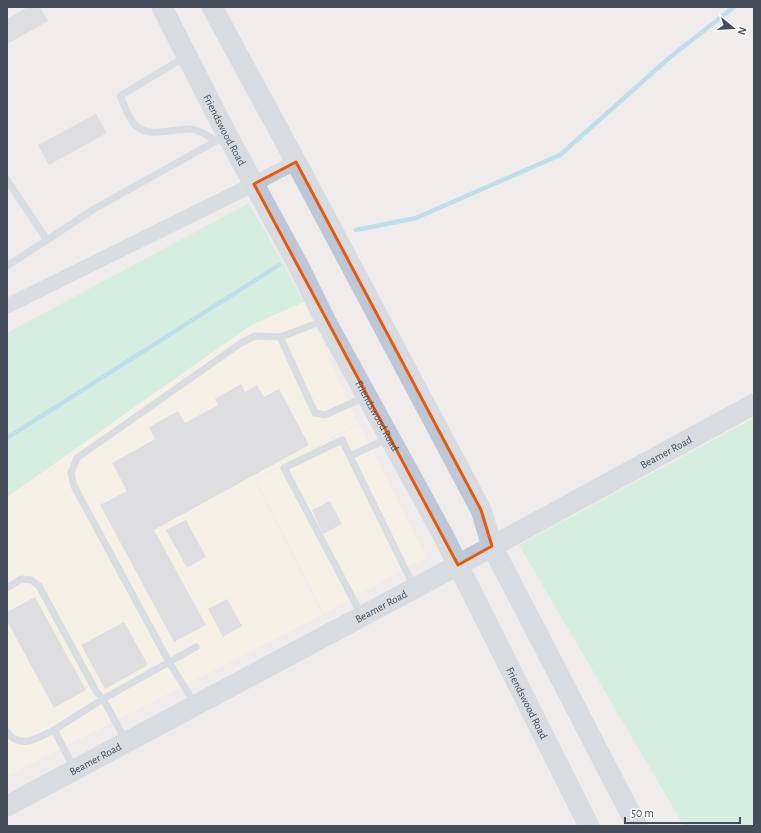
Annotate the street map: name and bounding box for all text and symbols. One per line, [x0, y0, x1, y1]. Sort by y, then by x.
north arrow [713, 8, 753, 48]
text: N [736, 26, 748, 36]
street label: Friendswood Road [202, 92, 248, 168]
street label: Friendswood Road [354, 378, 401, 453]
street label: Beamer Road [638, 433, 694, 470]
street label: Beamer Road [353, 588, 409, 624]
street label: Friendswood Road [505, 665, 550, 741]
street label: Beamer Road [67, 740, 123, 777]
scale bar [625, 799, 740, 825]
text: 50 m [631, 807, 654, 819]

